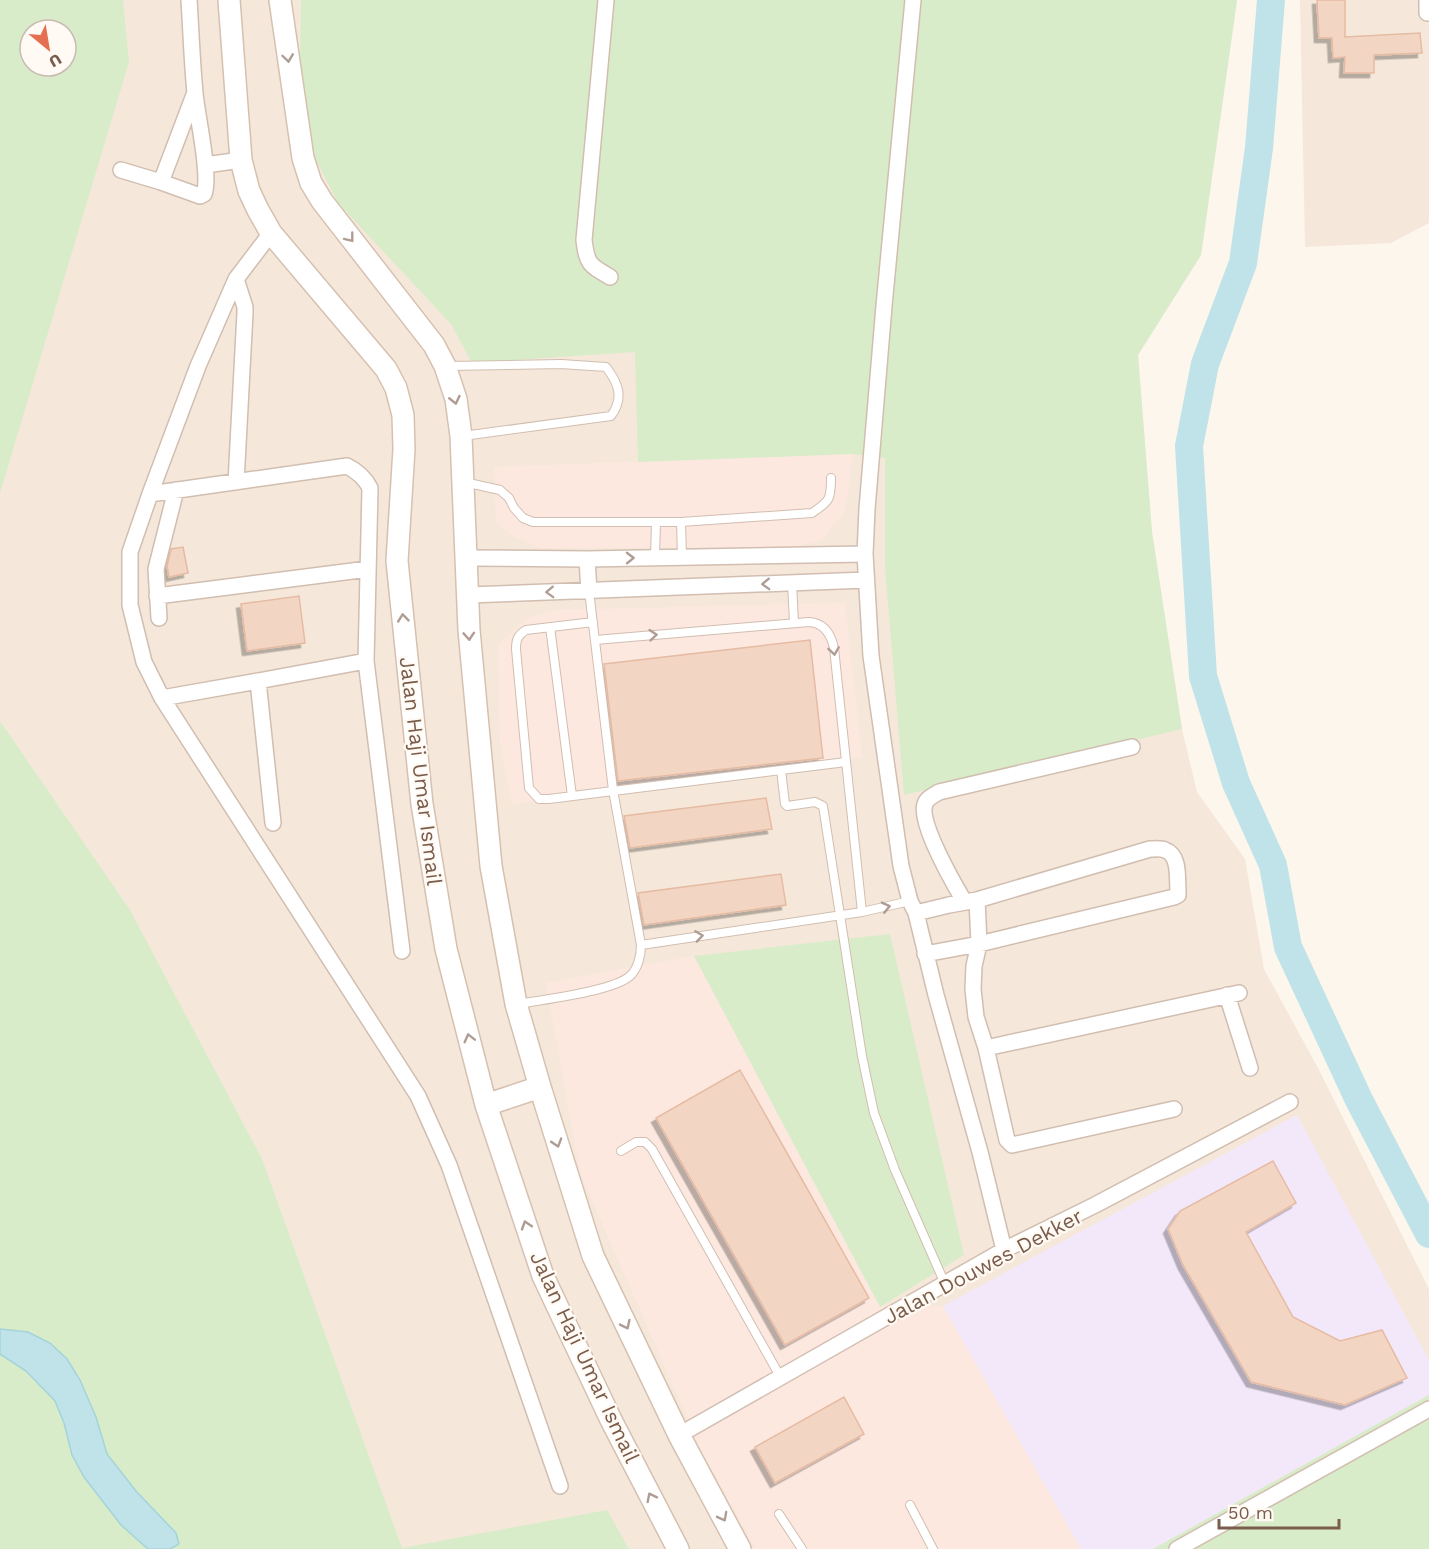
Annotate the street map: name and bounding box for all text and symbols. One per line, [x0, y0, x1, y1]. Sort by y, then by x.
north arrow [18, 18, 78, 78]
text: U [46, 49, 65, 72]
one-way arrow [282, 53, 294, 62]
one-way arrow [342, 232, 353, 243]
one-way arrow [448, 394, 461, 404]
one-way arrow [626, 552, 635, 564]
one-way arrow [761, 577, 770, 590]
one-way arrow [545, 586, 554, 599]
one-way arrow [397, 614, 409, 623]
one-way arrow [649, 629, 658, 642]
one-way arrow [462, 631, 475, 640]
one-way arrow [828, 646, 840, 656]
street label: Jalan Haji Umar Ismail [395, 655, 448, 887]
one-way arrow [881, 901, 891, 914]
one-way arrow [694, 931, 704, 943]
one-way arrow [464, 1033, 477, 1043]
one-way arrow [550, 1137, 562, 1148]
street label: Jalan Douwes Dekker [879, 1203, 1087, 1329]
one-way arrow [521, 1220, 533, 1231]
street label: Jalan Haji Umar Ismail [525, 1247, 645, 1467]
one-way arrow [618, 1318, 630, 1329]
scale bar [1219, 1492, 1339, 1530]
one-way arrow [647, 1493, 658, 1503]
text: 50 m [1228, 1502, 1273, 1523]
one-way arrow [716, 1511, 727, 1522]

